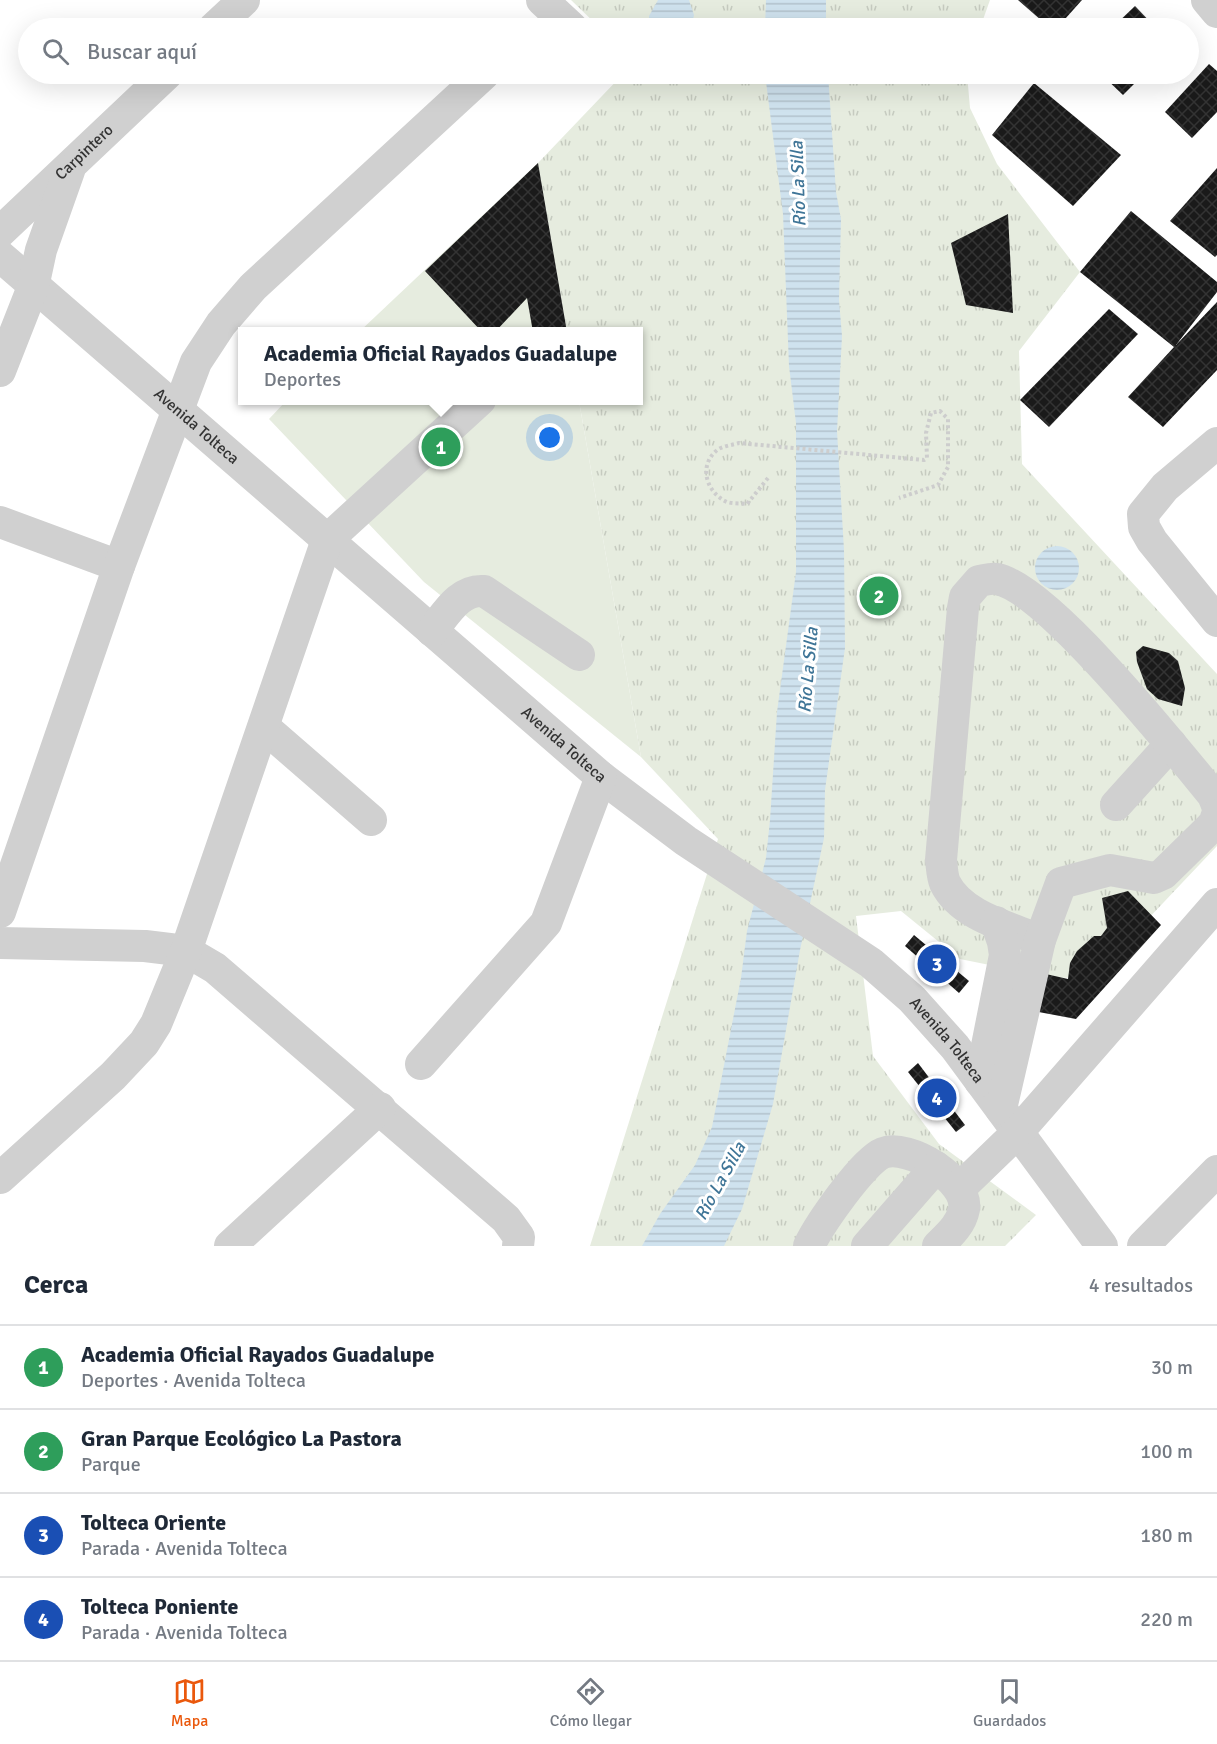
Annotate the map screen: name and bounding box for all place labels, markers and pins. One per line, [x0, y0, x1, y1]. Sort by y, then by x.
pin: 1 [422, 424, 460, 470]
pin: 2 [860, 574, 898, 618]
pin: 3 [918, 942, 956, 986]
pin: 4 [918, 1076, 956, 1120]

